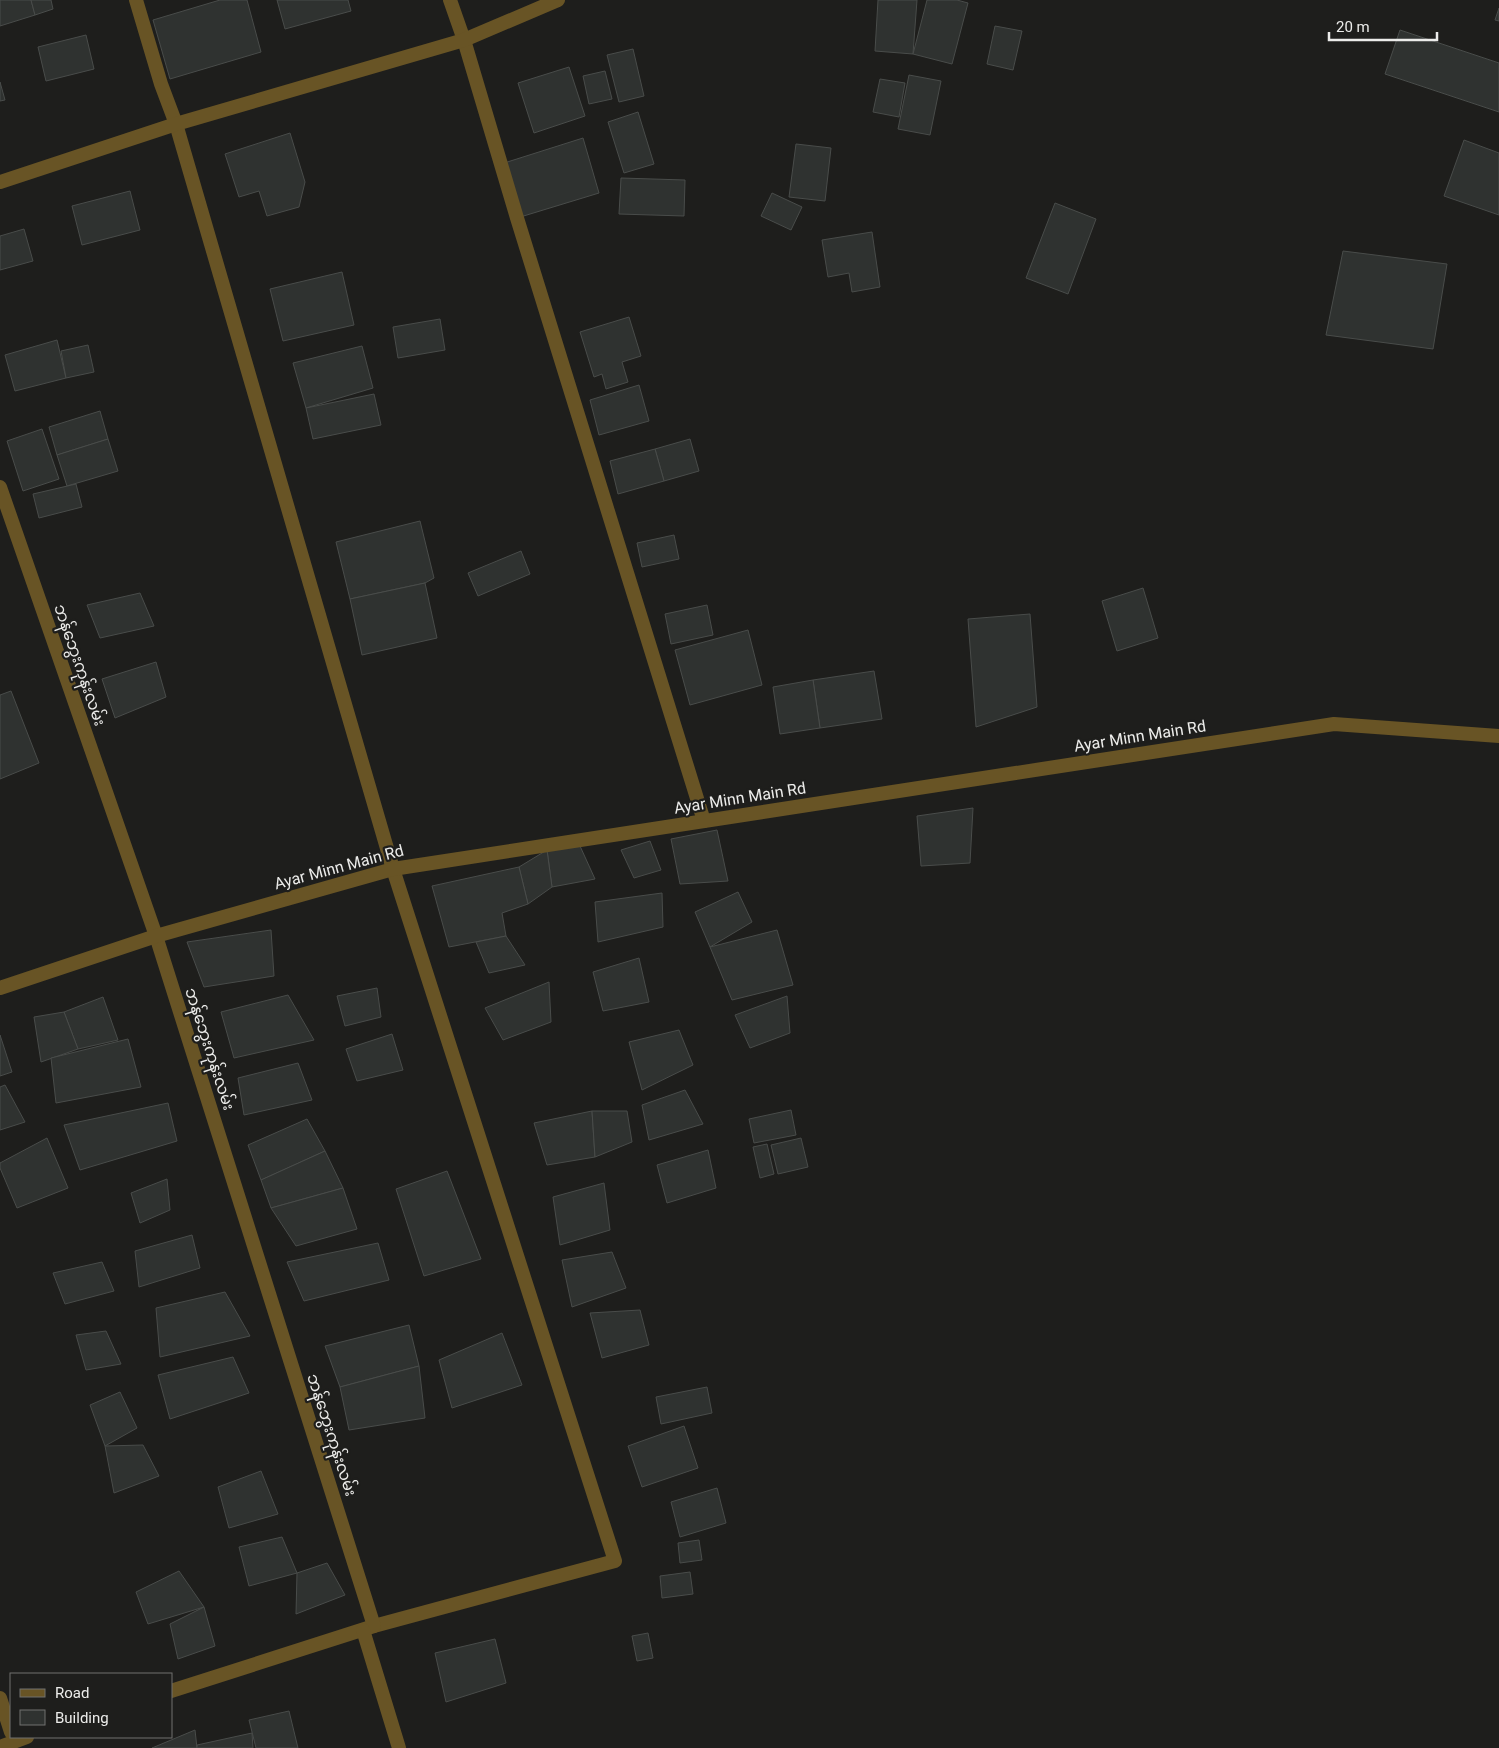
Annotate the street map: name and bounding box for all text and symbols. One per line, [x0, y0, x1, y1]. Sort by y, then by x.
scale bar [1329, 10, 1436, 42]
text: 20 m [1336, 18, 1370, 36]
street label: ဘန်ဘွေးကုန်းလမ်း [46, 601, 112, 730]
street label: Ayar Minn Main Rd [1073, 716, 1207, 756]
street label: Ayar Minn Main Rd [673, 778, 807, 818]
street label: Ayar Minn Main Rd [272, 841, 406, 893]
street label: ဘန်ဘွေးကုန်းလမ်း [177, 985, 241, 1114]
street label: ဘန်ဘွေးကုန်းလမ်း [299, 1371, 363, 1500]
legend [10, 1673, 172, 1738]
text: Road [55, 1684, 89, 1702]
text: Building [55, 1709, 109, 1727]

